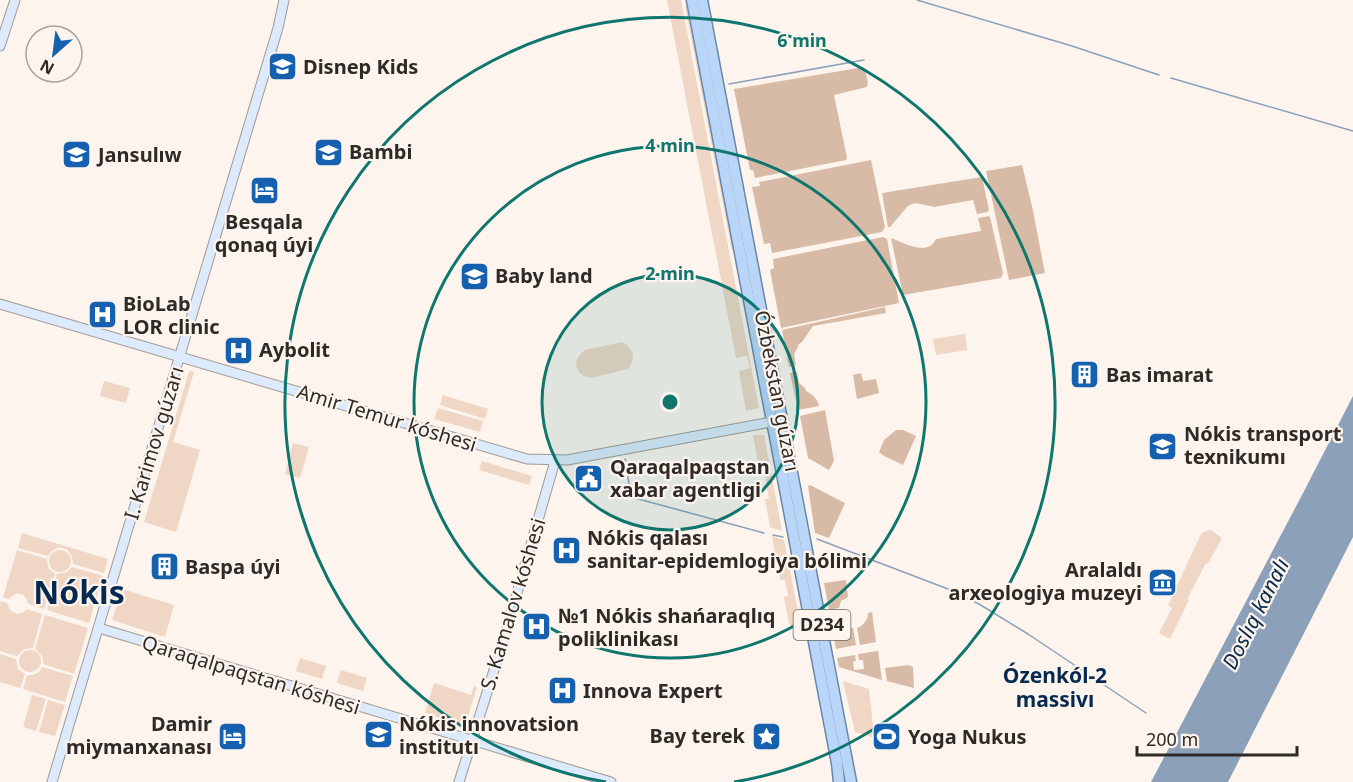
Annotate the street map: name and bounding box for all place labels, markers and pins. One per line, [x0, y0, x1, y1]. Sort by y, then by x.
school or university icon: Disnep Kids [266, 51, 298, 83]
place label: Disnep Kids [303, 53, 418, 80]
school or university icon: Bambi [312, 136, 344, 168]
place label: Bambi [349, 138, 412, 165]
school or university icon: Jansulıw [61, 139, 93, 171]
place label: Jansulıw [96, 141, 182, 168]
hotel icon: Besqala qonaq úyi [248, 175, 280, 207]
place label: Besqala qonaq úyi [215, 208, 313, 258]
school or university icon: Baby land [458, 260, 490, 292]
place label: Baby land [495, 262, 593, 289]
place label: BioLab LOR clinic [123, 290, 219, 340]
hospital icon: BioLab LOR clinic [86, 299, 118, 331]
hospital icon: Aybolit [222, 334, 254, 366]
place label: Aybolit [259, 336, 330, 363]
building icon: Bas imarat [1069, 359, 1101, 391]
place label: Bas imarat [1106, 361, 1214, 388]
centre of rings [660, 392, 680, 412]
place label: Nókis transport texnikumı [1184, 420, 1342, 470]
school or university icon: Nókis transport texnikumı [1147, 430, 1179, 462]
place label: Qaraqalpaqstan xabar agentligi [610, 453, 770, 503]
public building icon: Qaraqalpaqstan xabar agentligi [573, 463, 605, 495]
place label: Nókis qalası sanitar-epidemlogiya bólimi [587, 524, 867, 574]
hospital icon: Nókis qalası sanitar-epidemlogiya bólimi [550, 534, 582, 566]
building icon: Baspa úyi [148, 551, 180, 583]
place label: Baspa úyi [185, 553, 281, 580]
place label: Aralaldı arxeologiya muzeyi [949, 556, 1142, 606]
museum icon: Aralaldı arxeologiya muzeyi [1147, 566, 1179, 598]
place label: №1 Nókis shańaraqlıq poliklinikası [558, 602, 775, 652]
hospital icon: №1 Nókis shańaraqlıq poliklinikası [521, 611, 553, 643]
hospital icon: Innova Expert [546, 675, 578, 707]
place label: Innova Expert [583, 677, 723, 704]
place label: Damir miymanxanası [66, 710, 212, 760]
place label: Nókis innovatsion institutı [399, 710, 579, 760]
school or university icon: Nókis innovatsion institutı [362, 719, 394, 751]
hotel icon: Damir miymanxanası [217, 720, 249, 752]
place icon: Bay terek [750, 720, 782, 752]
sports icon: Yoga Nukus [871, 721, 903, 753]
place label: Bay terek [650, 722, 746, 749]
place label: Yoga Nukus [908, 723, 1027, 750]

